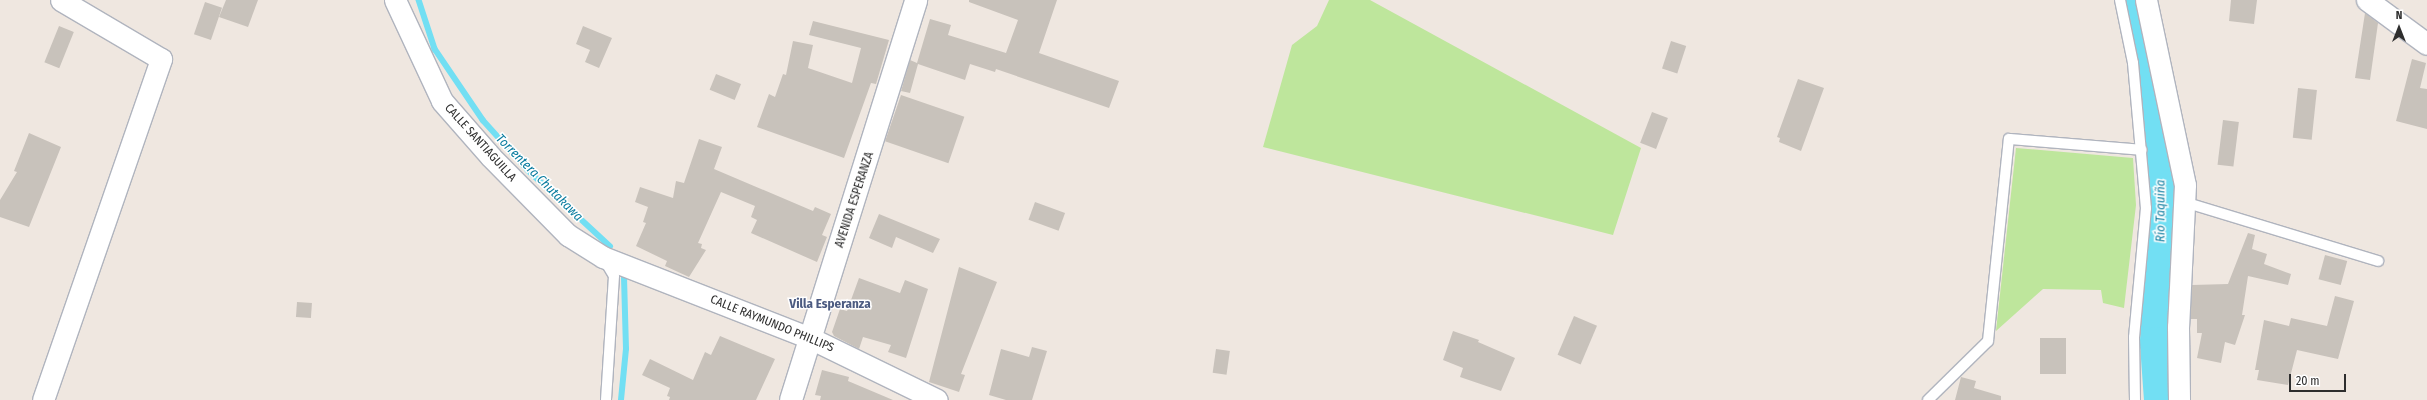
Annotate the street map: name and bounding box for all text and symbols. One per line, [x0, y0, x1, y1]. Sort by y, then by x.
north arrow [2379, 8, 2419, 48]
text: N [2396, 9, 2402, 22]
street label: CALLE SANTIAGUILLA [441, 101, 519, 185]
water label: Torrentera Chutakawa [492, 131, 586, 225]
street label: AVENIDA ESPERANZA [833, 150, 877, 250]
water label: Río Taquiña [2153, 180, 2169, 242]
street label: CALLE RAYMUNDO PHILLIPS [708, 293, 836, 355]
district label: Villa Esperanza [789, 296, 871, 312]
scale bar [2291, 366, 2348, 392]
text: 20 m [2296, 374, 2320, 388]

